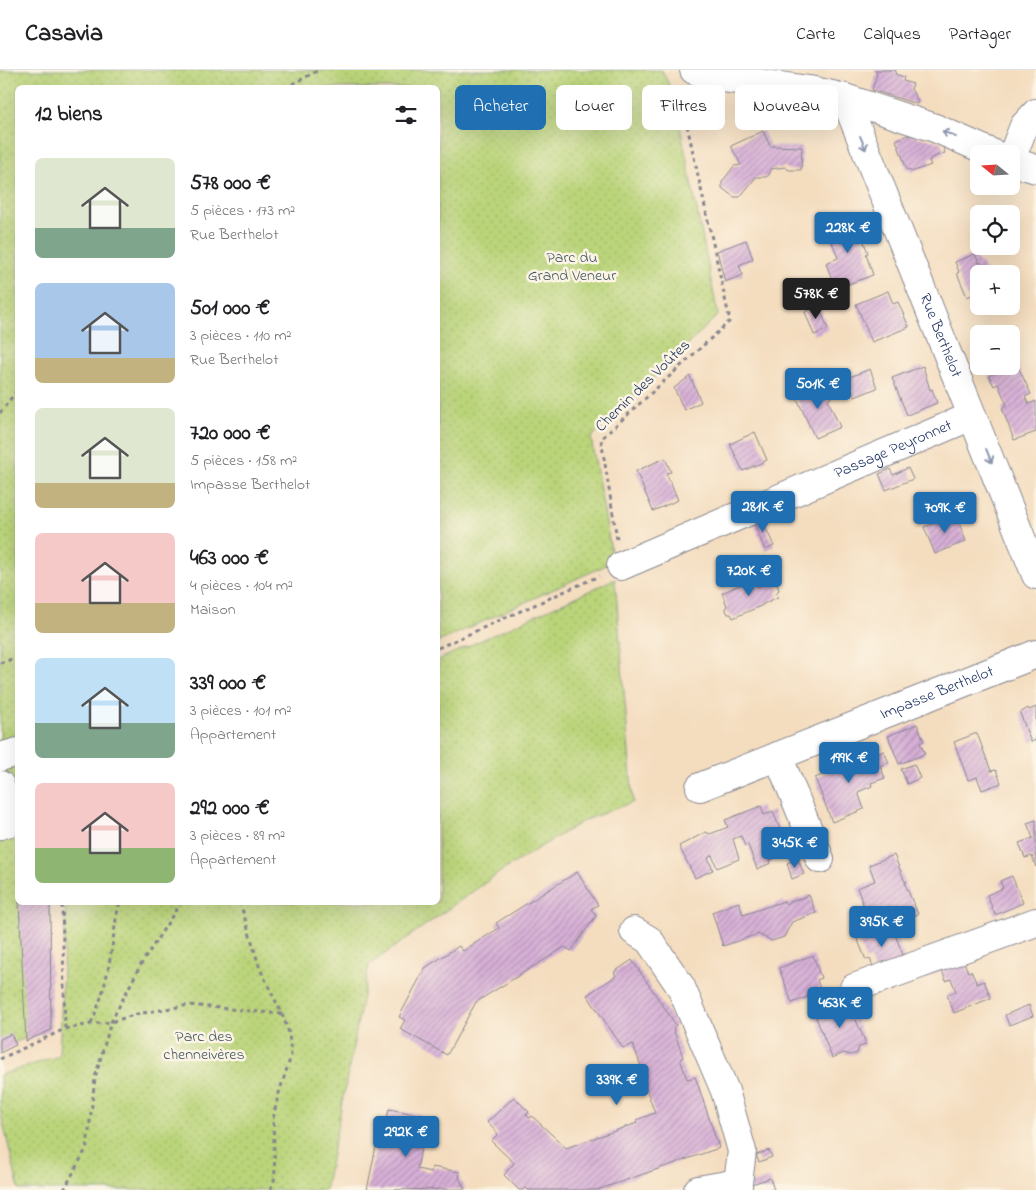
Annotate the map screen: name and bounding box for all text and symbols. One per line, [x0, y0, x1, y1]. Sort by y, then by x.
text: Casavia [25, 17, 103, 52]
text: Carte [796, 22, 835, 48]
text: Calques [863, 22, 921, 48]
text: Partager [949, 22, 1011, 48]
chip: Acheter [455, 85, 546, 130]
chip: Louer [556, 85, 632, 130]
chip: Filtres [642, 85, 725, 130]
chip: Nouveau [735, 85, 838, 130]
text: 12 biens [35, 100, 103, 130]
icon: filters [392, 101, 420, 129]
one-way arrow [942, 129, 957, 139]
one-way arrow [859, 135, 869, 150]
north arrow [970, 145, 1020, 195]
map controls [970, 145, 1020, 375]
text: 578 000 € [190, 169, 271, 199]
icon: home [75, 178, 135, 238]
text: 5 pièces · 173 m² [190, 199, 295, 223]
button: locate [970, 205, 1020, 255]
pin: 228K € [807, 212, 889, 254]
text: 228K € [826, 216, 870, 240]
text: Rue Berthelot [190, 223, 279, 247]
park label: Parc du Grand Veneur [528, 246, 616, 288]
button: + [970, 265, 1020, 315]
pin: 578K € [775, 278, 857, 320]
text: 578K € [794, 282, 838, 306]
street label: Rue Berthelot [913, 290, 968, 382]
text: 501 000 € [190, 294, 270, 324]
icon: home [75, 303, 135, 363]
text: 3 pièces · 110 m² [190, 324, 291, 348]
button: − [970, 325, 1020, 375]
street label: Chemin des Voûtes [590, 334, 696, 438]
text: Rue Berthelot [190, 348, 279, 372]
pin: 501K € [777, 368, 859, 410]
text: 501K € [796, 372, 840, 396]
street label: Passage Peyronnet [830, 414, 957, 486]
text: 720 000 € [190, 419, 271, 449]
icon: home [75, 428, 135, 488]
text: 5 pièces · 158 m² [190, 449, 297, 473]
one-way arrow [985, 449, 994, 464]
text: Impasse Berthelot [190, 473, 310, 497]
pin: 281K € [722, 490, 804, 533]
pin: 709K € [904, 492, 986, 534]
text: 281K € [742, 495, 784, 519]
text: 709K € [924, 496, 966, 520]
text: 463 000 € [190, 544, 269, 574]
icon: home [75, 553, 135, 613]
pin: 720K € [708, 554, 790, 597]
text: 720K € [727, 559, 771, 583]
text: 4 pièces · 104 m² [190, 574, 293, 598]
text: Maison [190, 598, 236, 622]
street label: Impasse Berthelot [877, 660, 998, 726]
text: 339 000 € [190, 669, 266, 699]
icon: home [75, 678, 135, 738]
text: 3 pièces · 101 m² [190, 699, 291, 723]
text: Appartement [190, 723, 276, 747]
pin: 199K € [808, 742, 890, 784]
text: 199K € [830, 746, 868, 770]
text: 292 000 € [190, 794, 270, 824]
icon: home [75, 803, 135, 863]
text: 3 pièces · 89 m² [190, 824, 285, 848]
pin: 345K € [754, 826, 836, 869]
text: 345K € [772, 831, 818, 855]
text: Appartement [190, 848, 276, 872]
pin: 395K € [841, 906, 923, 948]
text: 395K € [860, 910, 904, 934]
pin: 463K € [799, 986, 881, 1029]
text: 463K € [818, 991, 862, 1015]
park label: Parc des chenneivères [163, 1025, 245, 1067]
pin: 339K € [576, 1064, 658, 1106]
text: 339K € [597, 1068, 637, 1092]
pin: 292K € [365, 1116, 447, 1158]
text: 292K € [384, 1120, 428, 1144]

